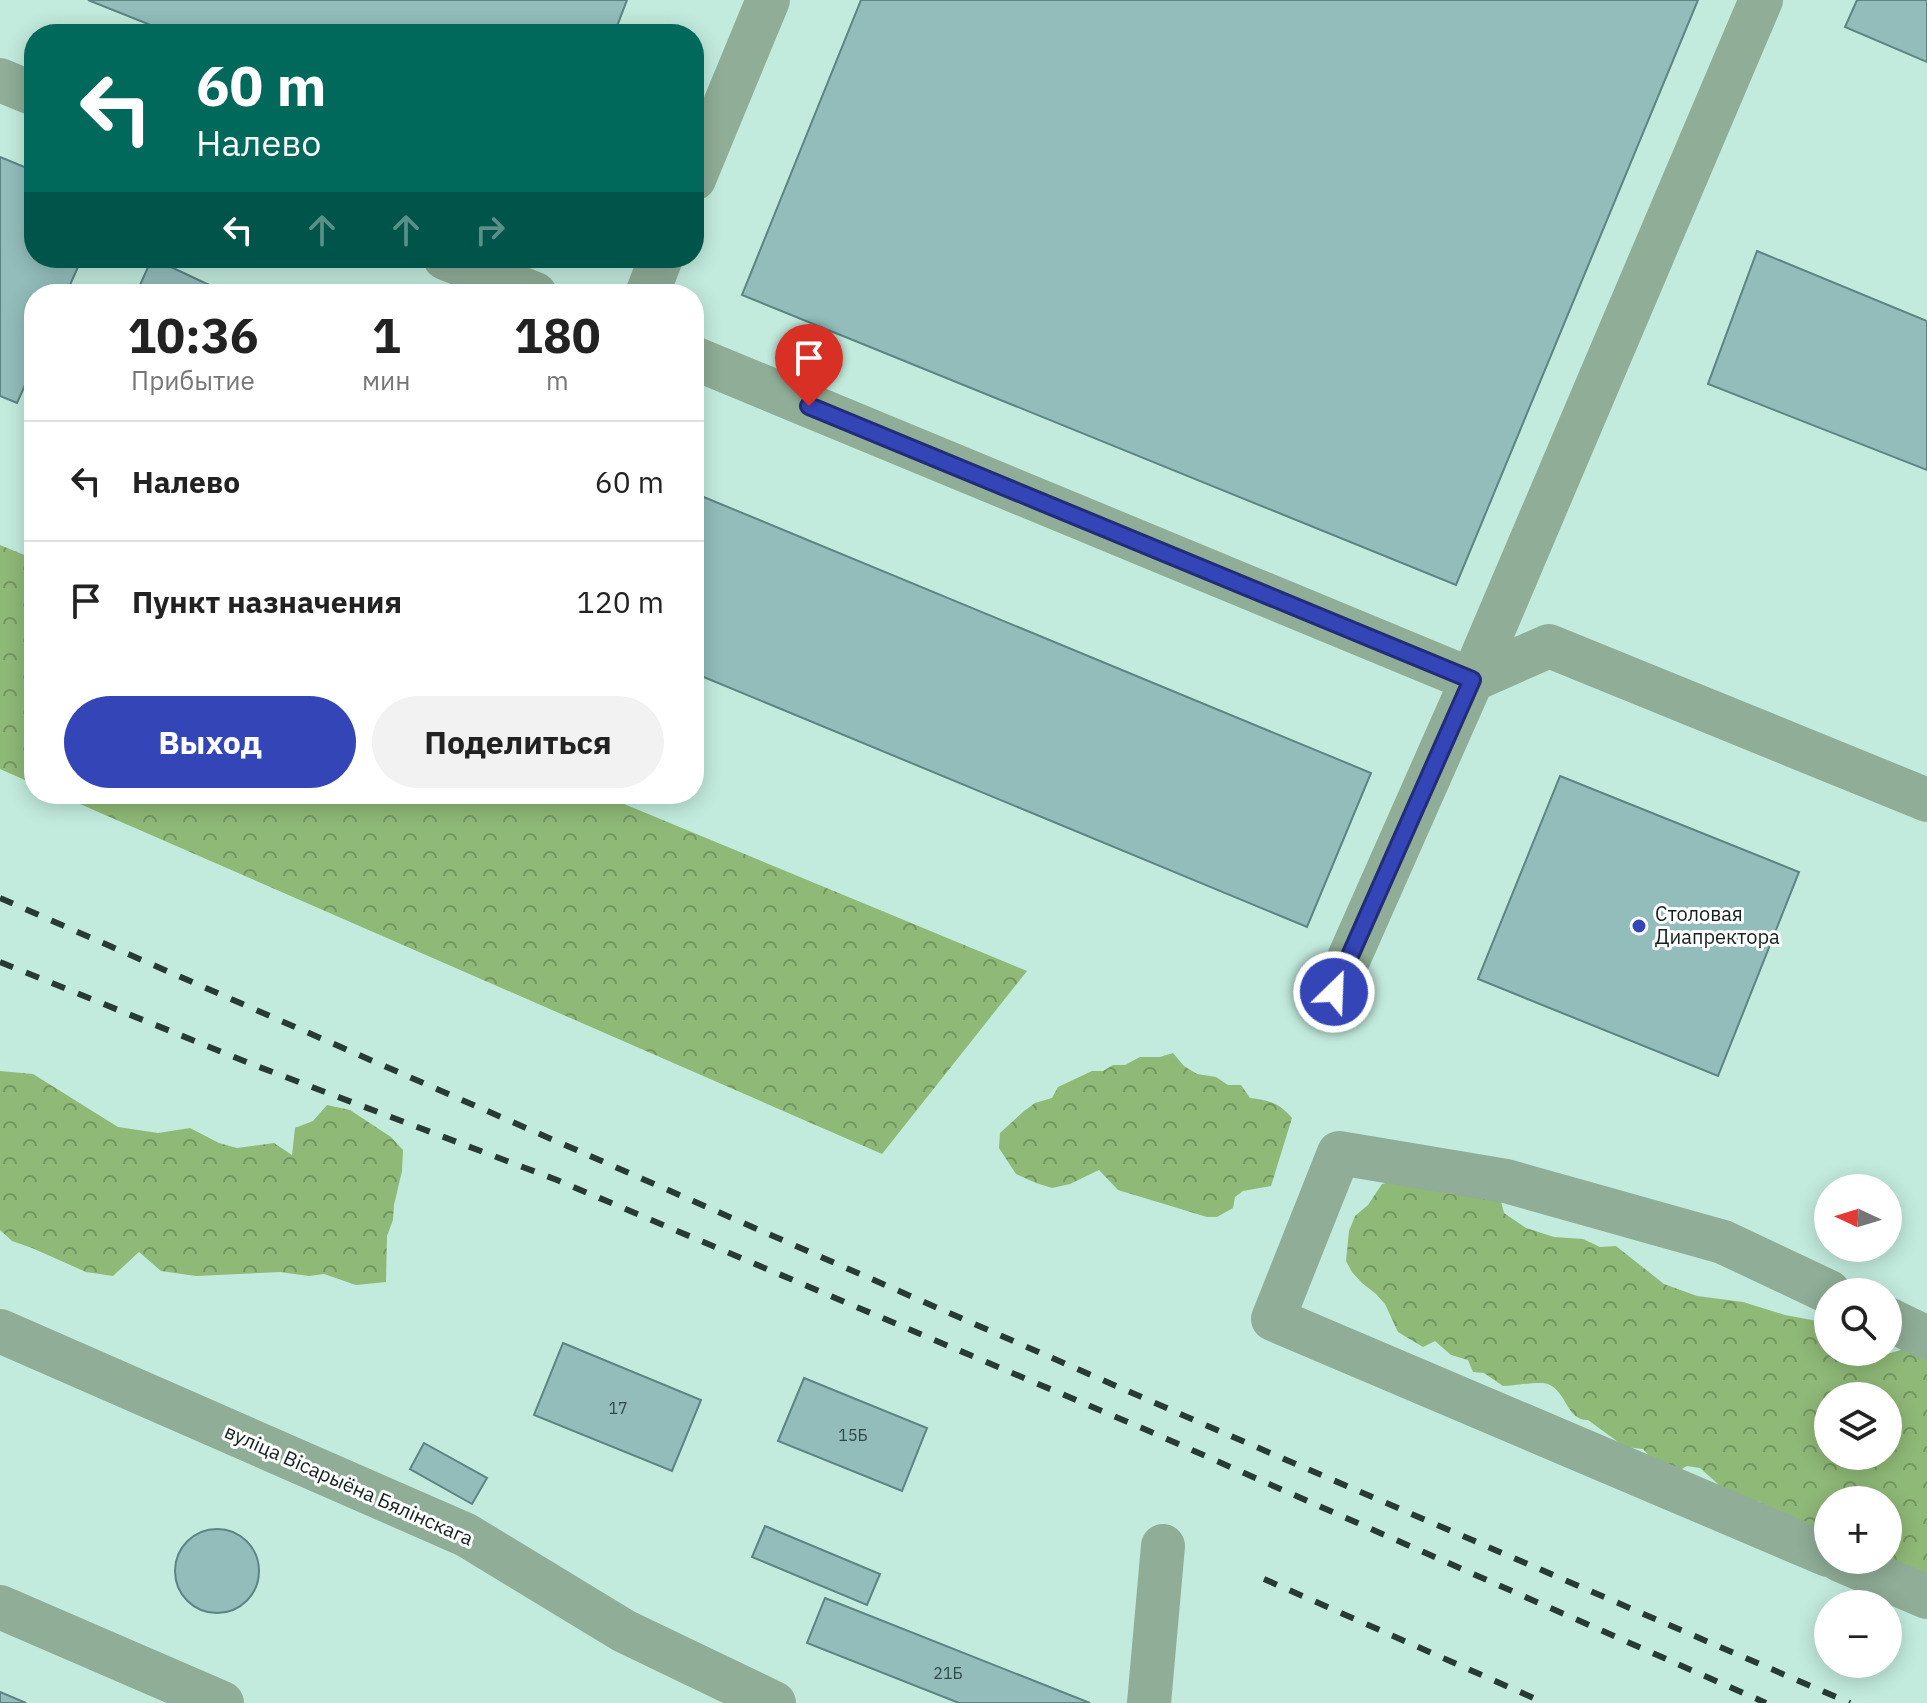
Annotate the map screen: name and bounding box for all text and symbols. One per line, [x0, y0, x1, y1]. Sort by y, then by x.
text: 60 m [196, 49, 326, 121]
icon: left [64, 56, 168, 160]
text: Налево [196, 119, 321, 166]
icon: left [216, 208, 260, 252]
icon: ahead [300, 208, 344, 252]
icon: ahead [384, 208, 428, 252]
icon: right [468, 208, 512, 252]
text: 10:36 [127, 304, 259, 366]
text: 1 [372, 304, 401, 366]
text: 180 [514, 304, 601, 366]
pin [775, 324, 843, 406]
icon: arrive [787, 336, 831, 380]
text: Прибытие [131, 363, 255, 397]
text: мин [362, 363, 411, 397]
text: m [546, 363, 569, 397]
icon: left [64, 459, 108, 503]
text: Налево [132, 462, 240, 501]
text: 60 m [595, 462, 664, 501]
icon: arrive [64, 579, 108, 623]
text: Пункт назначения [132, 582, 402, 621]
text: 120 m [577, 582, 664, 621]
button: Выход [64, 696, 356, 788]
button: Поделиться [372, 696, 664, 788]
place label: Столовая Диапректора [1655, 900, 1780, 950]
marker: Столовая Диапректора [1630, 917, 1648, 935]
position arrow [1292, 950, 1376, 1034]
north arrow [1814, 1174, 1902, 1262]
map controls [1814, 1174, 1902, 1678]
button: search [1814, 1278, 1902, 1366]
button: layers [1814, 1382, 1902, 1470]
house number: 17 [608, 1398, 628, 1418]
street label: вуліца Вісарыёна Бялінскага [221, 1417, 478, 1552]
house number: 15Б [838, 1425, 868, 1445]
button: + [1814, 1486, 1902, 1574]
button: − [1814, 1590, 1902, 1678]
house number: 21Б [933, 1663, 963, 1683]

